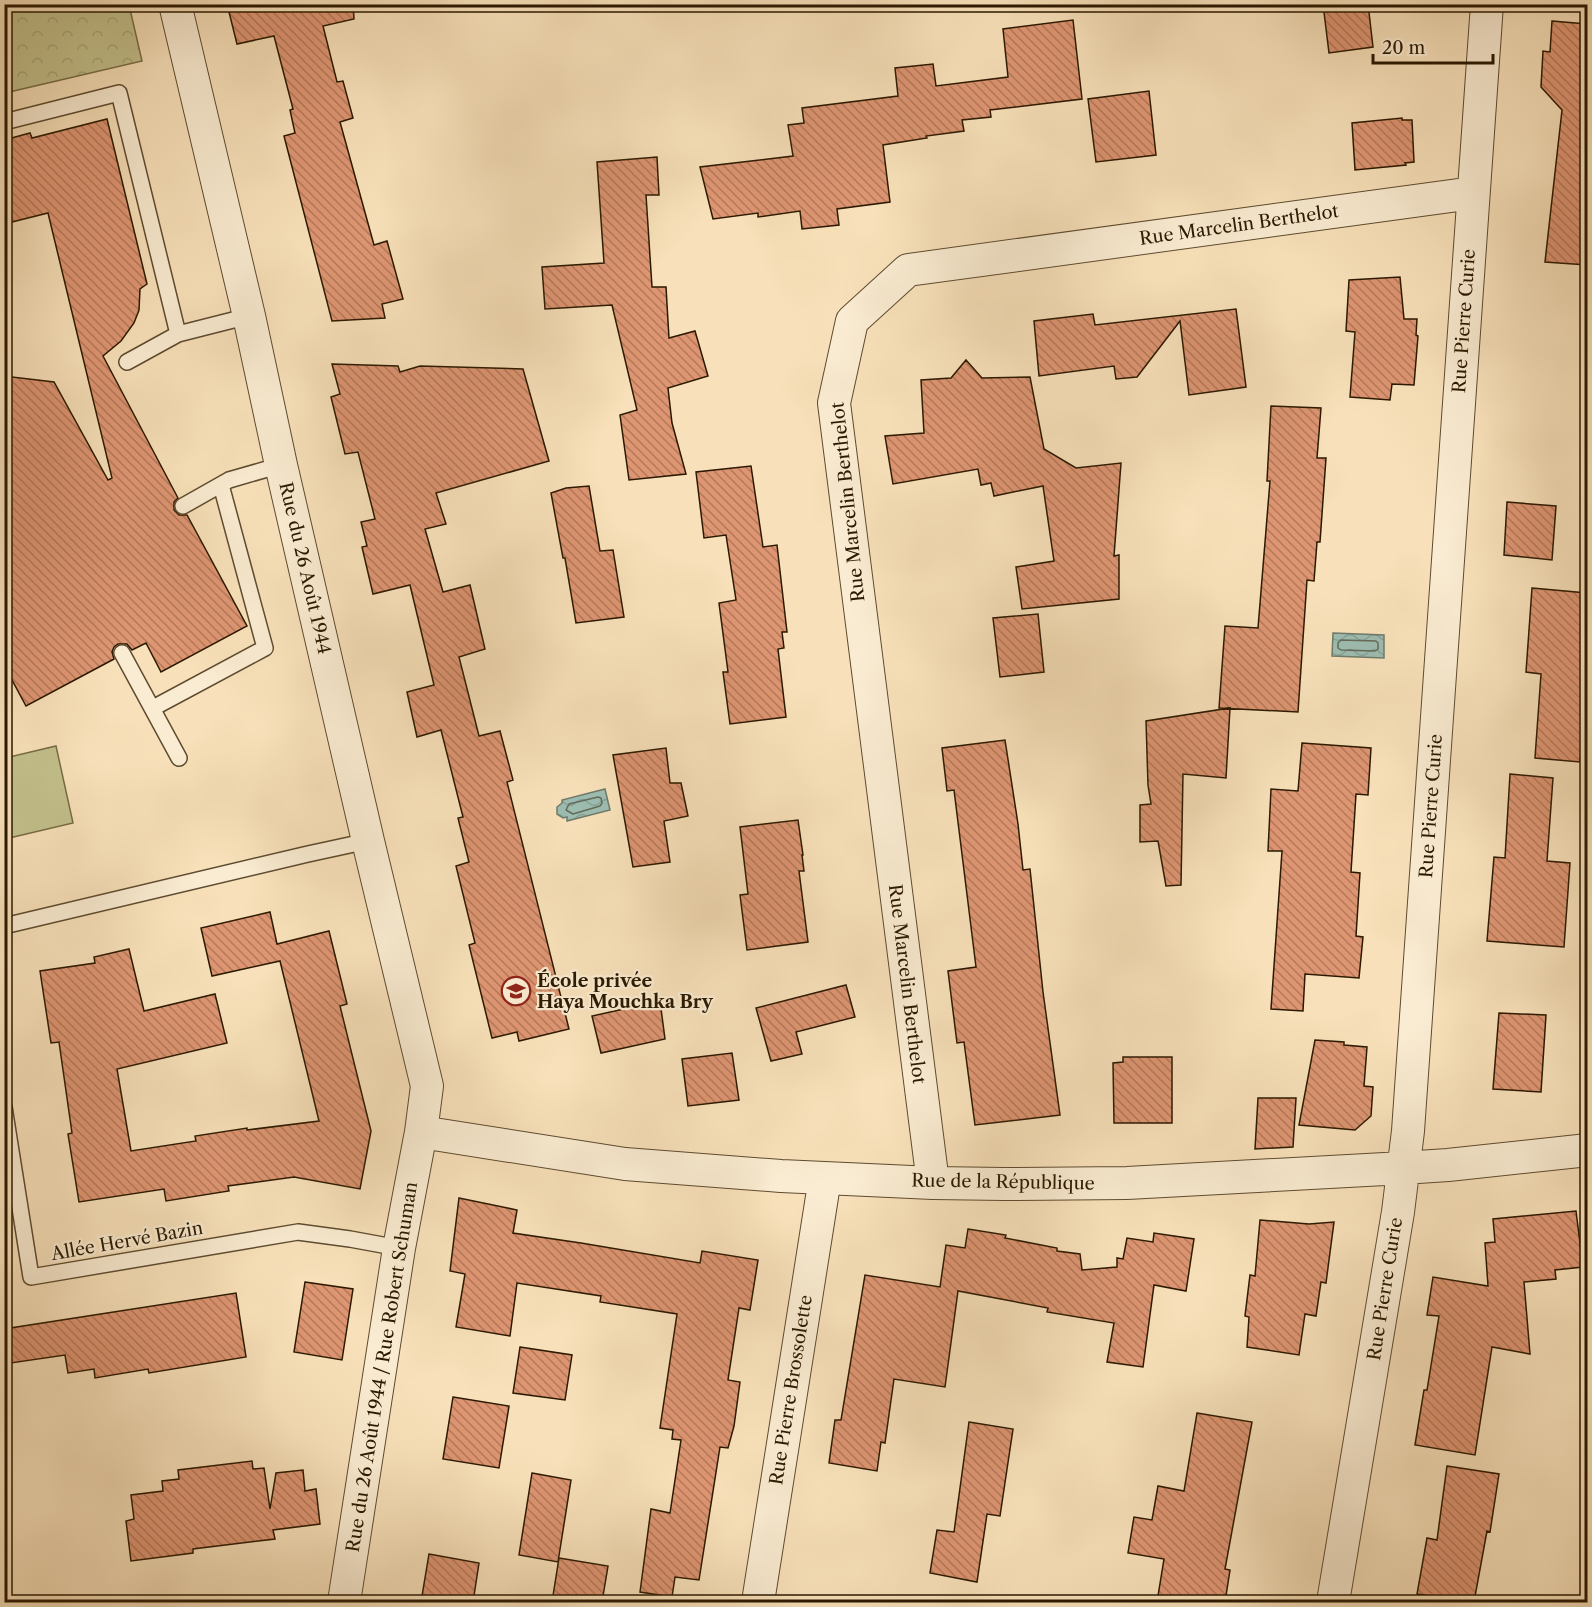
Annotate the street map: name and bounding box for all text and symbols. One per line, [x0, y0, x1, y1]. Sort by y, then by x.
scale bar [1373, 27, 1493, 65]
text: 20 m [1382, 37, 1426, 59]
street label: Rue Marcelin Berthelot [1138, 200, 1341, 250]
street label: Rue Pierre Curie [1448, 248, 1480, 394]
street label: Rue Marcelin Berthelot [826, 400, 869, 603]
street label: Rue du 26 Août 1944 [275, 480, 335, 656]
street label: Rue Pierre Curie [1415, 733, 1447, 879]
street label: Rue Marcelin Berthelot [884, 883, 930, 1086]
place label: École privée Haya Mouchka Bry [537, 969, 714, 1013]
school or university icon: École privée Haya Mouchka Bry [500, 975, 532, 1007]
street label: Rue de la République [911, 1169, 1095, 1195]
street label: Rue du 26 Août 1944 / Rue Robert Schuman [342, 1180, 422, 1554]
street label: Rue Pierre Curie [1363, 1216, 1407, 1362]
street label: Allée Hervé Bazin [48, 1217, 205, 1265]
street label: Rue Pierre Brossolette [765, 1293, 817, 1487]

